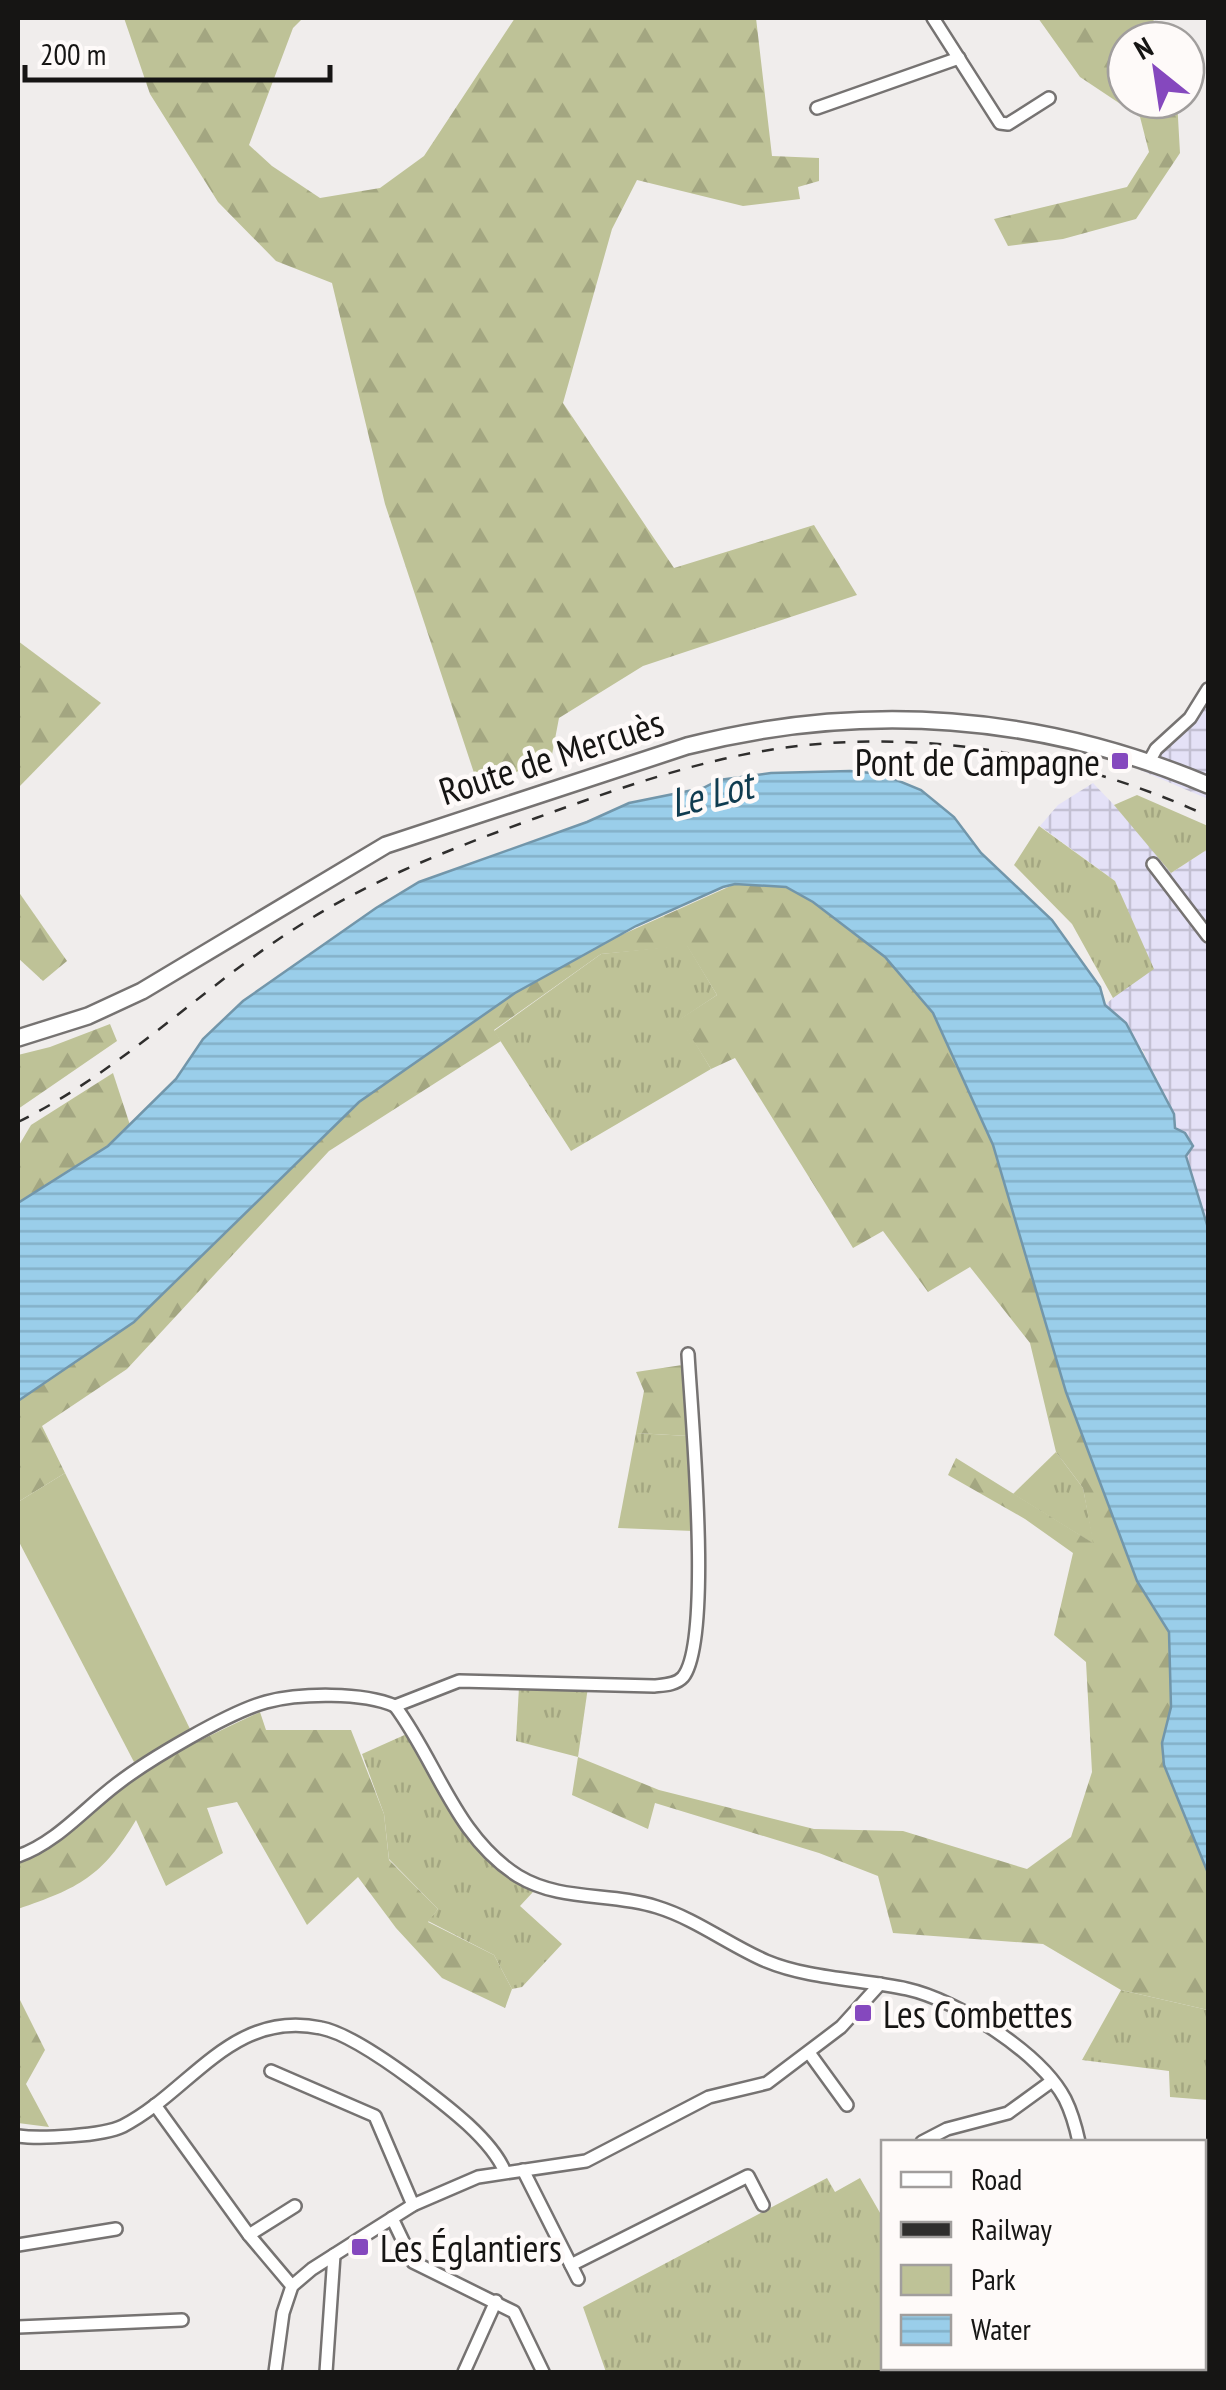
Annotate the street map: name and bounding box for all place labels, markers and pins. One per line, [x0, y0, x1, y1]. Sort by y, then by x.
place label: Pont de Campagne [855, 737, 1100, 786]
marker: Pont de Campagne [1109, 750, 1131, 772]
place label: Les Combettes [883, 1989, 1073, 2038]
marker: Les Combettes [852, 2002, 874, 2024]
place label: Les Églantiers [380, 2223, 562, 2272]
marker: Les Églantiers [349, 2236, 371, 2258]

